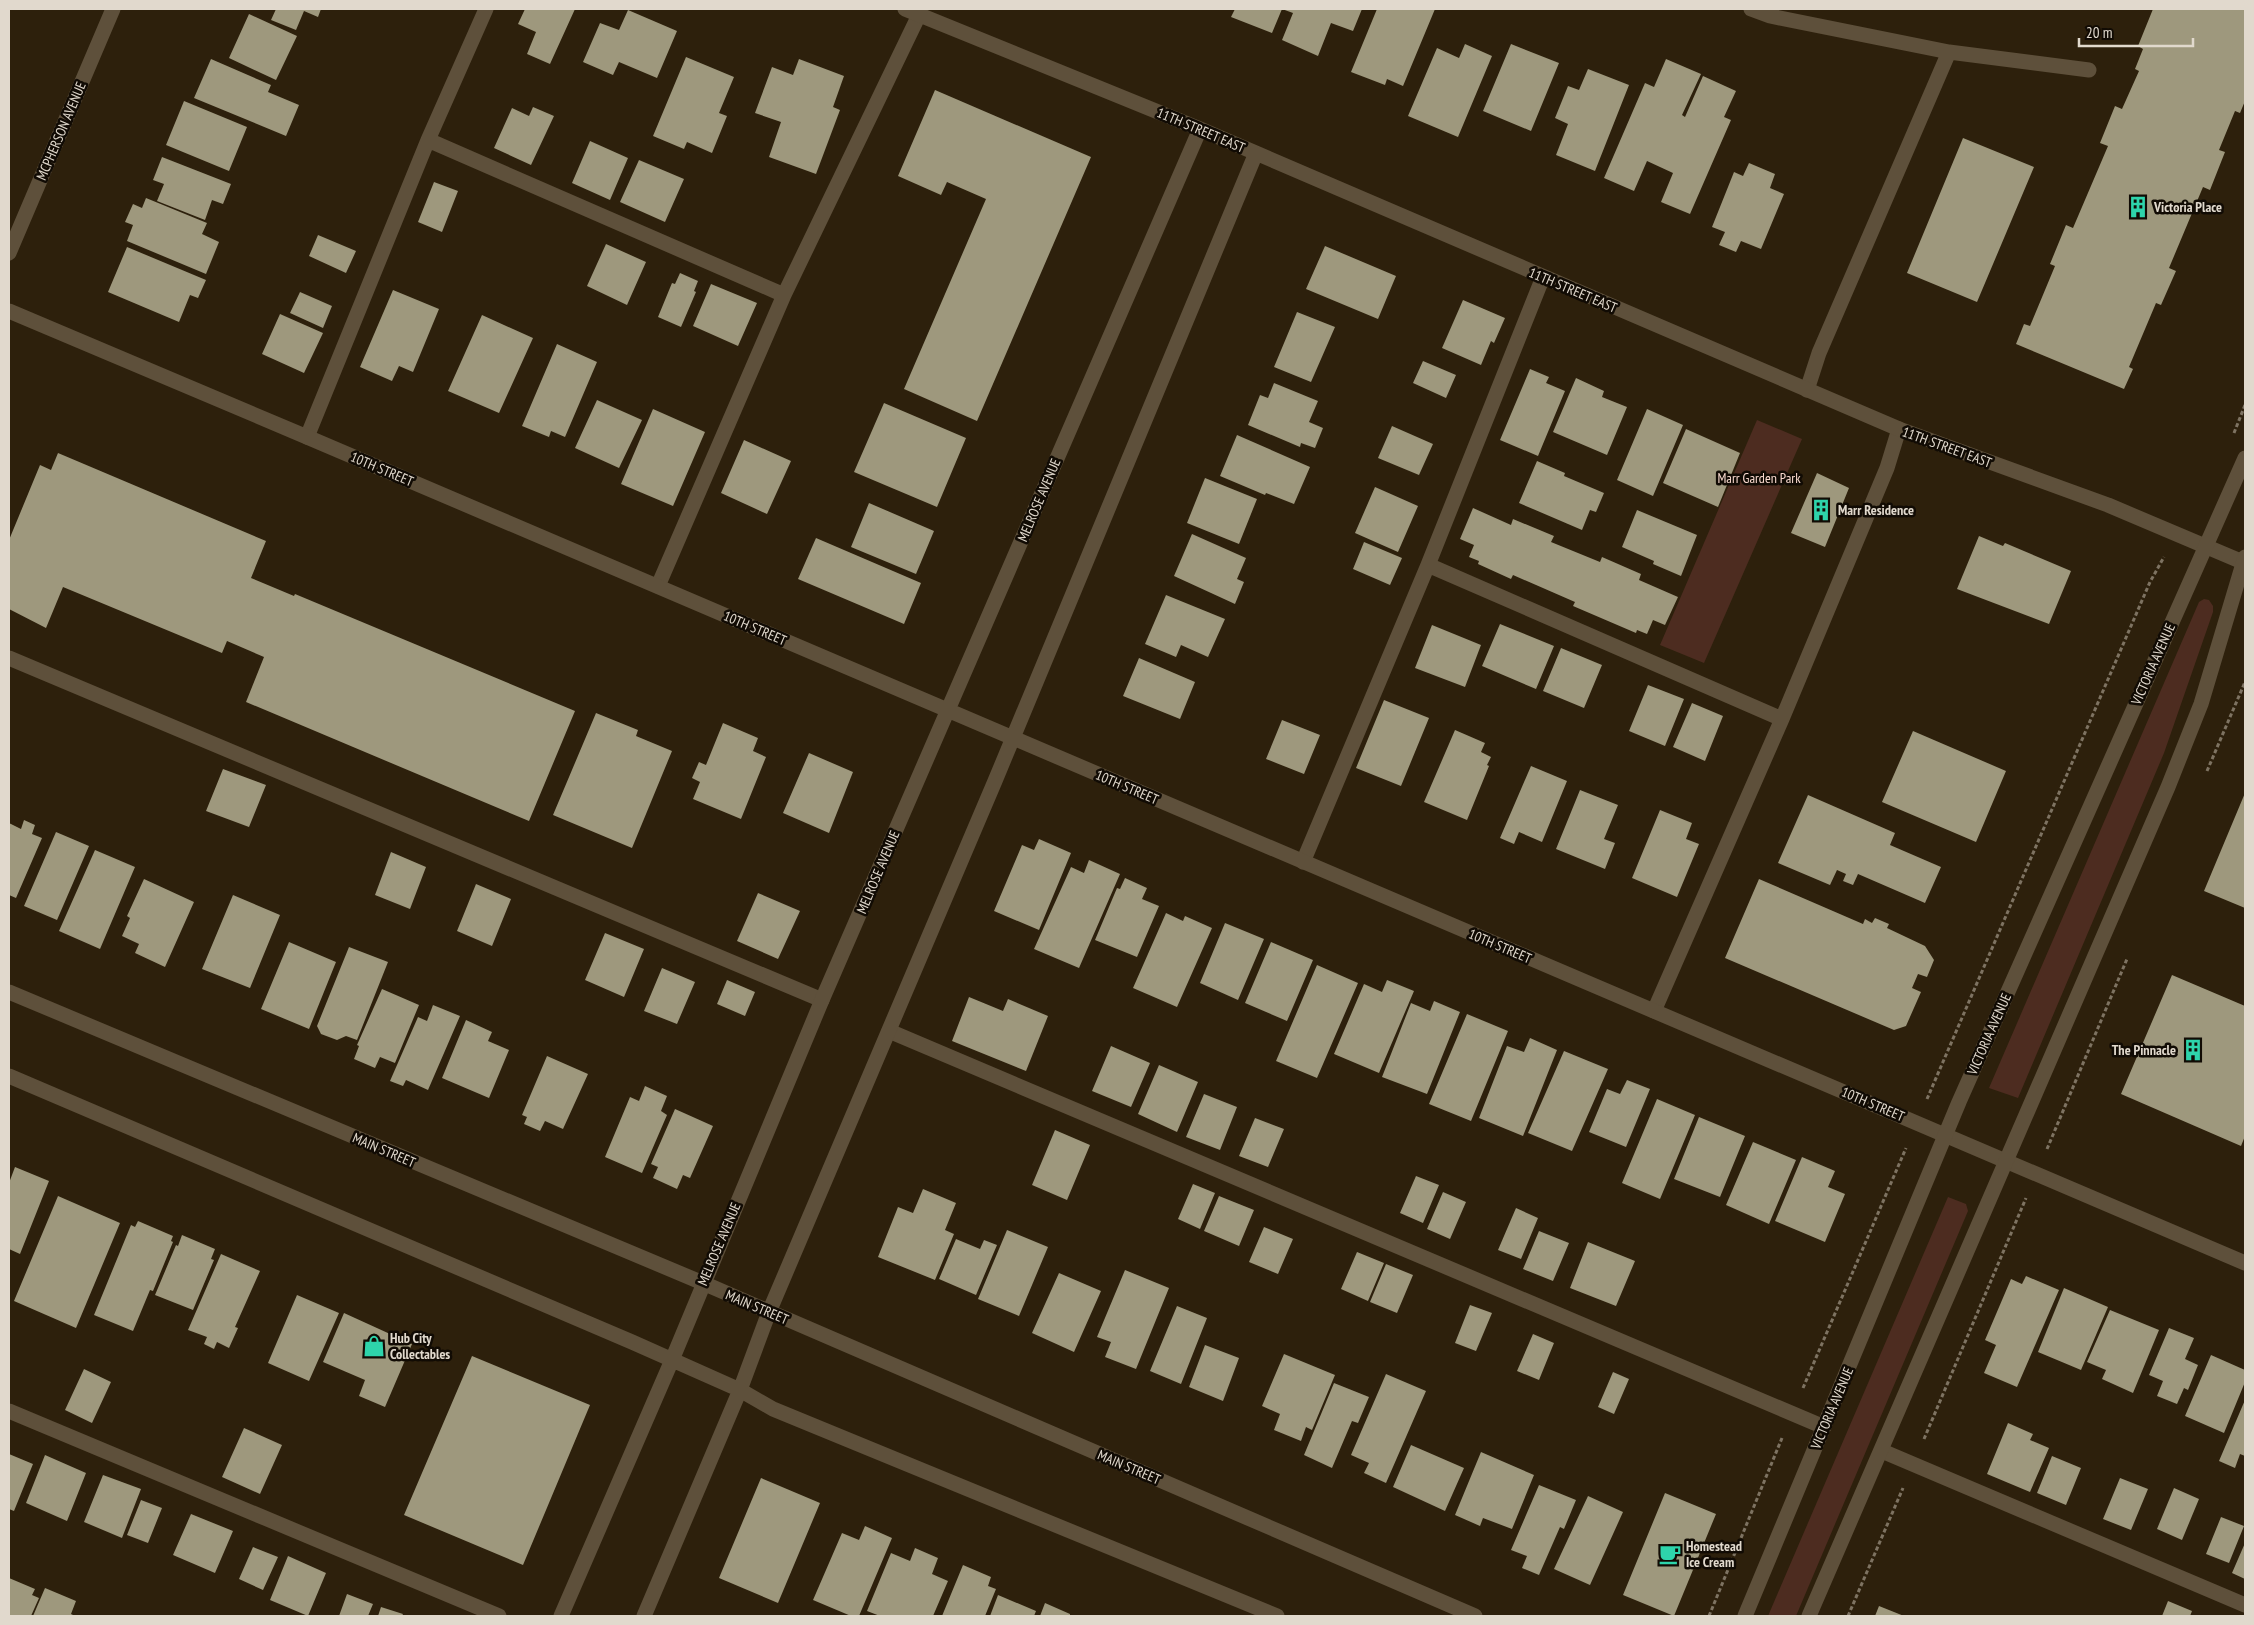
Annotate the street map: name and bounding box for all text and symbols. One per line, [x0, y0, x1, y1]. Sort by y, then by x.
scale bar [2079, 15, 2193, 47]
text: 20 m [2086, 23, 2112, 42]
street label: MCPHERSON AVENUE [32, 79, 90, 183]
street label: 11TH STREET EAST [1154, 103, 1248, 157]
building icon: Victoria Place [2125, 194, 2151, 220]
place label: Victoria Place [2153, 198, 2222, 216]
street label: 11TH STREET EAST [1526, 263, 1620, 317]
street label: 11TH STREET EAST [1900, 422, 1995, 472]
street label: 10TH STREET [348, 448, 417, 491]
street label: MELROSE AVENUE [1013, 456, 1065, 544]
park label: Marr Garden Park [1717, 469, 1801, 487]
building icon: Marr Residence [1808, 497, 1834, 523]
place label: Marr Residence [1838, 501, 1914, 519]
street label: 10TH STREET [721, 607, 790, 650]
street label: VICTORIA AVENUE [2127, 620, 2179, 708]
street label: 10TH STREET [1093, 766, 1162, 809]
street label: MELROSE AVENUE [852, 828, 904, 916]
street label: 10TH STREET [1466, 925, 1535, 968]
street label: VICTORIA AVENUE [1963, 990, 2015, 1078]
building icon: The Pinnacle [2180, 1037, 2206, 1063]
place label: The Pinnacle [2112, 1041, 2176, 1059]
street label: 10TH STREET [1839, 1083, 1908, 1126]
street label: MAIN STREET [350, 1129, 419, 1172]
street label: MELROSE AVENUE [693, 1200, 745, 1288]
street label: MAIN STREET [723, 1286, 792, 1329]
place label: Hub City Collectables [390, 1329, 450, 1363]
shop icon: Hub City Collectables [361, 1333, 387, 1359]
street label: VICTORIA AVENUE [1806, 1364, 1857, 1453]
street label: MAIN STREET [1095, 1446, 1164, 1489]
place label: Homestead Ice Cream [1686, 1537, 1742, 1571]
cafe icon: Homestead Ice Cream [1657, 1541, 1683, 1567]

